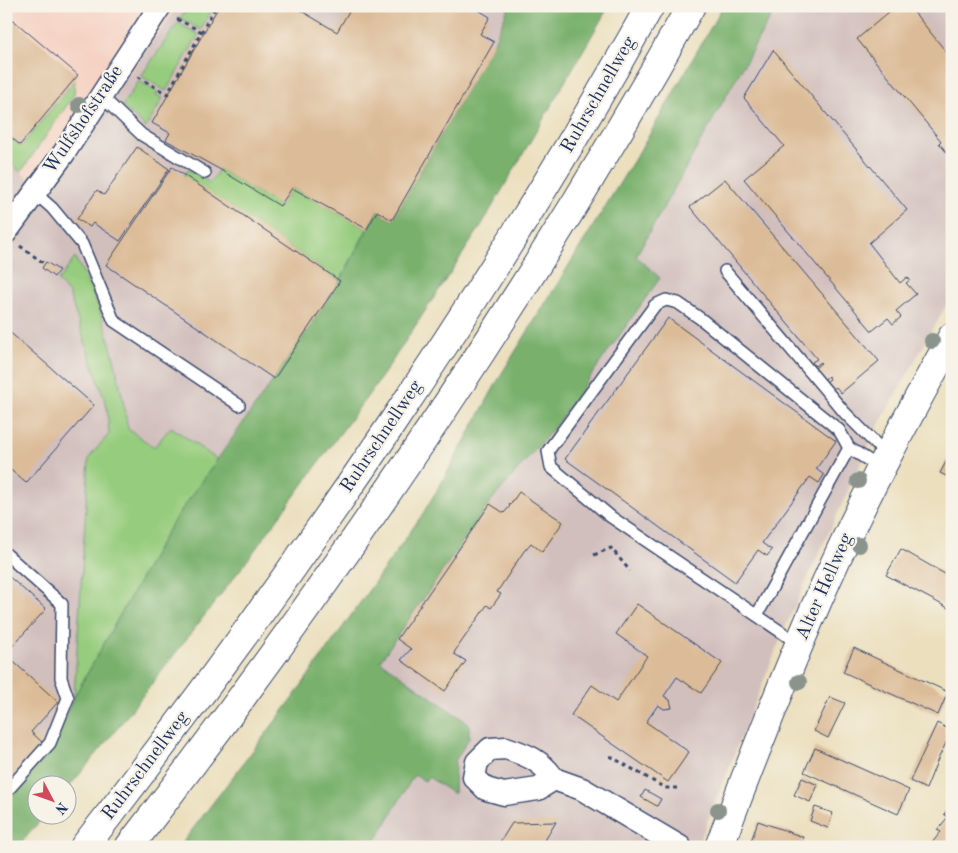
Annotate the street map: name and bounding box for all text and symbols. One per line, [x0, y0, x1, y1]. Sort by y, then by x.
street label: Ruhrschnellweg [558, 33, 640, 156]
street label: Wulfshofstraße [41, 62, 127, 178]
street label: Ruhrschnellweg [338, 377, 427, 497]
street label: Alter Hellweg [793, 530, 857, 643]
street label: Ruhrschnellweg [99, 707, 193, 824]
north arrow [28, 776, 78, 826]
text: N [52, 799, 70, 817]

